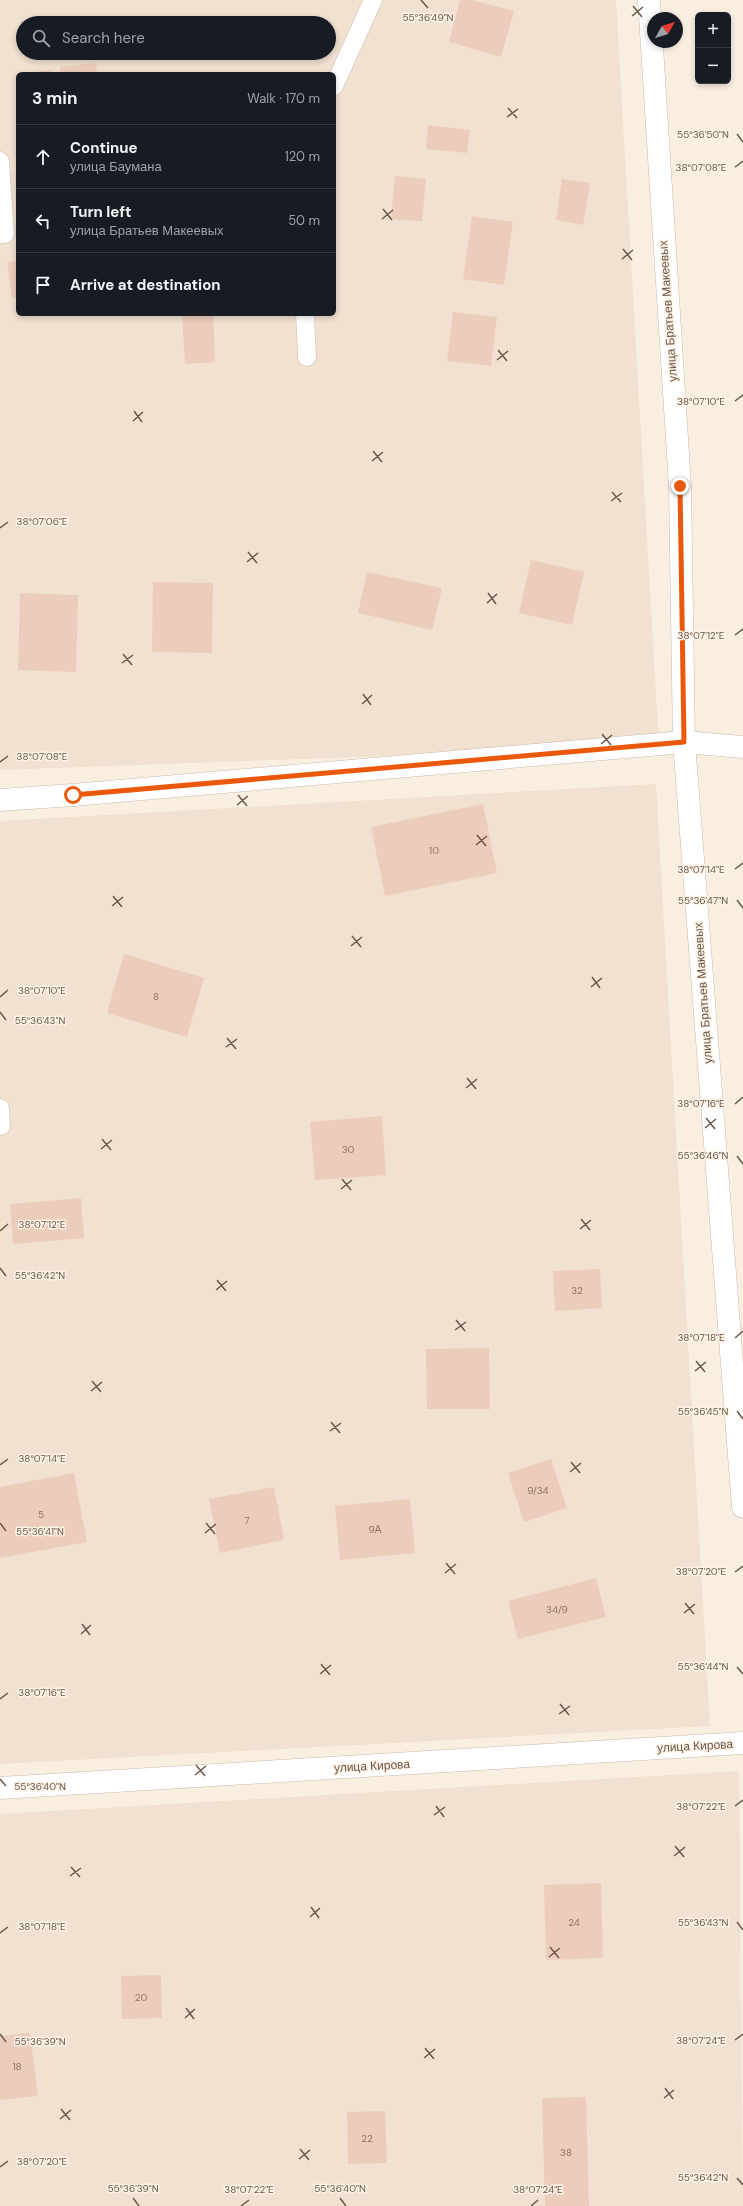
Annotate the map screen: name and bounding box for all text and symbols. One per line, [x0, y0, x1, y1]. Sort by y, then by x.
text: 55°36'49"N [402, 11, 454, 24]
north arrow [647, 12, 683, 48]
map controls [695, 12, 731, 84]
button: + [695, 12, 731, 48]
search box [16, 16, 336, 60]
icon: search [30, 27, 52, 49]
text: Search here [62, 28, 145, 48]
button: − [695, 48, 731, 84]
text: 3 min [32, 87, 77, 109]
text: Walk · 170 m [247, 90, 320, 107]
text: 55°36'50"N [677, 128, 729, 141]
text: Continue [70, 138, 138, 158]
icon: ahead [32, 146, 54, 168]
text: 120 m [285, 148, 320, 165]
text: улица Баумана [70, 158, 162, 175]
text: 38°07'08"E [676, 161, 727, 174]
text: Turn left [70, 202, 131, 222]
icon: left [32, 210, 54, 232]
text: 50 m [288, 212, 320, 229]
text: улица Братьев Макеевых [70, 222, 223, 239]
street label: улица Братьев Макеевых [655, 240, 681, 382]
icon: arrive [32, 274, 54, 296]
text: Arrive at destination [70, 275, 221, 295]
text: 38°07'10"E [677, 395, 725, 408]
route end [671, 477, 689, 495]
text: 38°07'06"E [16, 515, 68, 528]
text: 38°07'12"E [678, 629, 725, 642]
text: 38°07'08"E [17, 750, 68, 763]
route start [64, 786, 82, 804]
house number: 10 [429, 844, 439, 857]
text: 38°07'14"E [677, 863, 725, 876]
text: 55°36'47"N [678, 894, 728, 907]
street label: улица Братьев Макеевых [690, 922, 716, 1064]
text: 38°07'10"E [18, 984, 66, 997]
house number: 8 [153, 990, 159, 1003]
text: 55°36'43"N [15, 1014, 65, 1027]
text: 38°07'16"E [677, 1097, 725, 1110]
house number: 30 [342, 1143, 355, 1156]
text: 55°36'46"N [677, 1149, 729, 1162]
text: 38°07'12"E [19, 1218, 66, 1231]
text: 55°36'42"N [15, 1269, 65, 1282]
house number: 32 [571, 1284, 583, 1297]
text: 38°07'18"E [677, 1331, 725, 1344]
text: 55°36'45"N [678, 1405, 728, 1418]
text: 38°07'14"E [18, 1452, 66, 1465]
house number: 9/34 [527, 1484, 549, 1497]
house number: 5 [38, 1508, 44, 1521]
house number: 7 [244, 1514, 250, 1527]
house number: 9А [369, 1523, 382, 1536]
text: 55°36'41"N [16, 1525, 64, 1538]
text: 38°07'20"E [676, 1565, 727, 1578]
house number: 34/9 [546, 1603, 568, 1616]
text: 55°36'44"N [678, 1660, 729, 1673]
text: 38°07'16"E [18, 1686, 66, 1699]
street label: улица Кирова [657, 1736, 734, 1756]
street label: улица Кирова [334, 1756, 411, 1776]
text: 55°36'40"N [14, 1780, 66, 1793]
text: 38°07'22"E [676, 1800, 726, 1813]
house number: 24 [568, 1916, 580, 1929]
text: 55°36'43"N [678, 1916, 728, 1929]
text: 38°07'18"E [18, 1920, 66, 1933]
house number: 20 [135, 1991, 147, 2004]
text: 38°07'24"E [676, 2034, 726, 2047]
text: 55°36'39"N [14, 2035, 66, 2048]
house number: 18 [12, 2060, 22, 2073]
house number: 22 [361, 2132, 373, 2145]
house number: 38 [560, 2146, 572, 2159]
text: 38°07'20"E [17, 2155, 68, 2168]
text: 55°36'42"N [678, 2171, 728, 2184]
text: 55°36'39"N [107, 2182, 159, 2195]
text: 55°36'40"N [314, 2182, 366, 2195]
text: 38°07'22"E [224, 2183, 274, 2196]
text: 38°07'24"E [513, 2183, 563, 2196]

